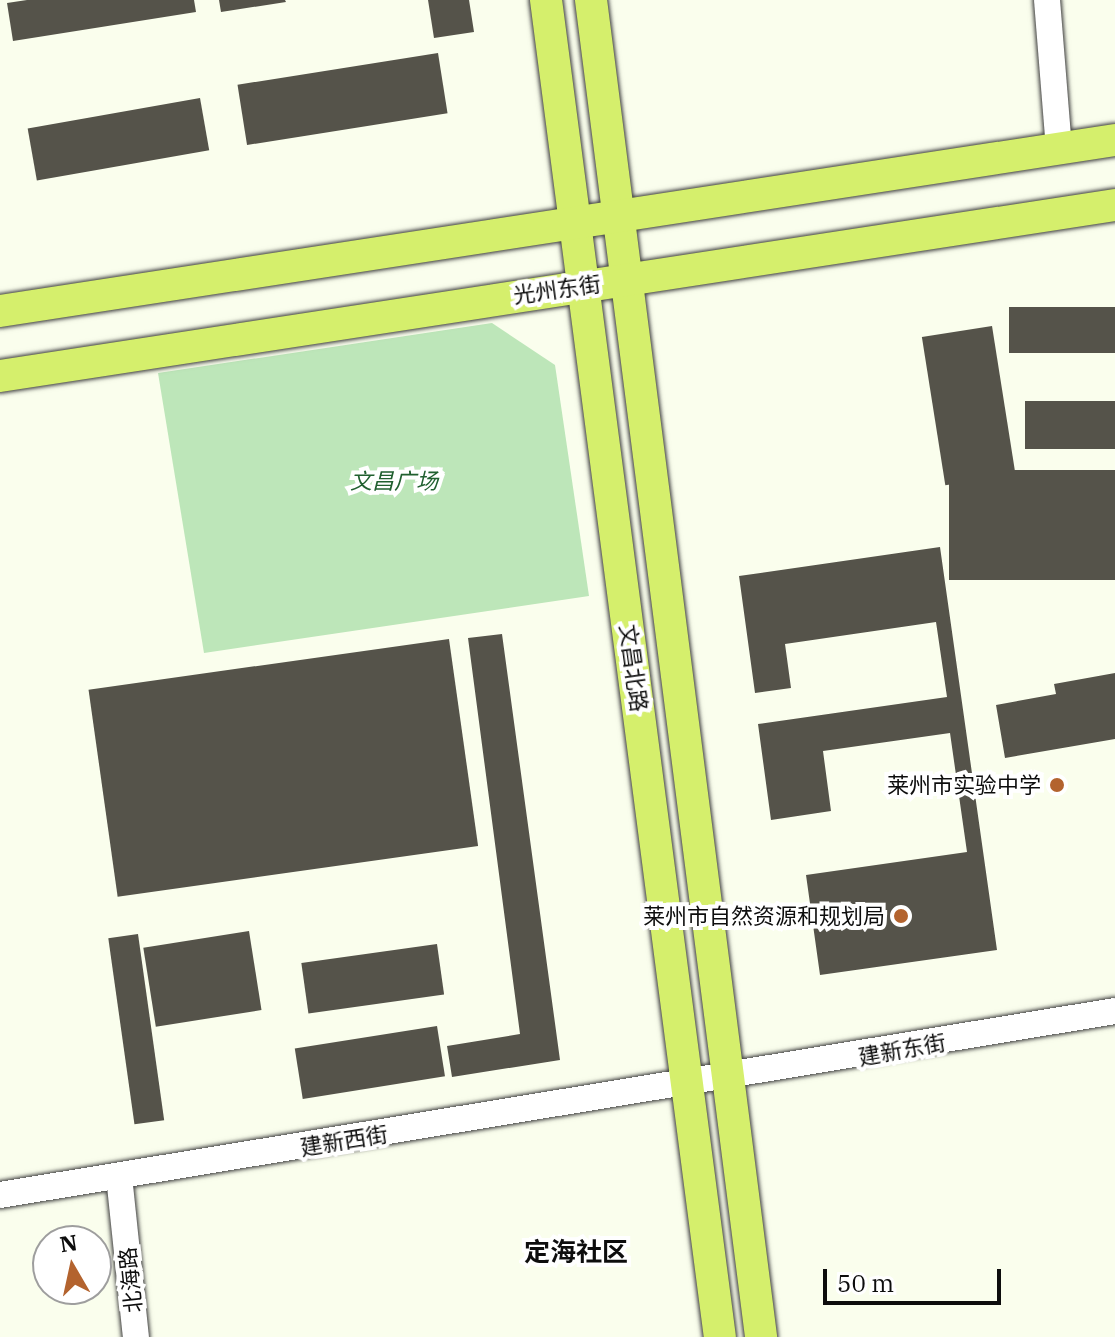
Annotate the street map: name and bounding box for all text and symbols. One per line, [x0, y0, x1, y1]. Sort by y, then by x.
street label: 光州东街 [512, 270, 602, 308]
park label: 文昌广场 [350, 468, 438, 494]
street label: 文昌北路 [615, 623, 653, 713]
place label: 莱州市实验中学 [887, 772, 1041, 798]
marker: 莱州市实验中学 [1048, 776, 1066, 794]
place label: 莱州市自然资源和规划局 [643, 903, 885, 929]
marker: 莱州市自然资源和规划局 [892, 907, 910, 925]
street label: 建新东街 [856, 1028, 948, 1070]
street label: 建新西街 [298, 1120, 390, 1160]
north arrow [32, 1225, 112, 1305]
text: N [58, 1227, 79, 1258]
district label: 定海社区 [524, 1236, 628, 1268]
street label: 北海路 [113, 1246, 147, 1314]
scale bar [827, 1253, 1005, 1303]
text: 50 m [837, 1267, 894, 1299]

